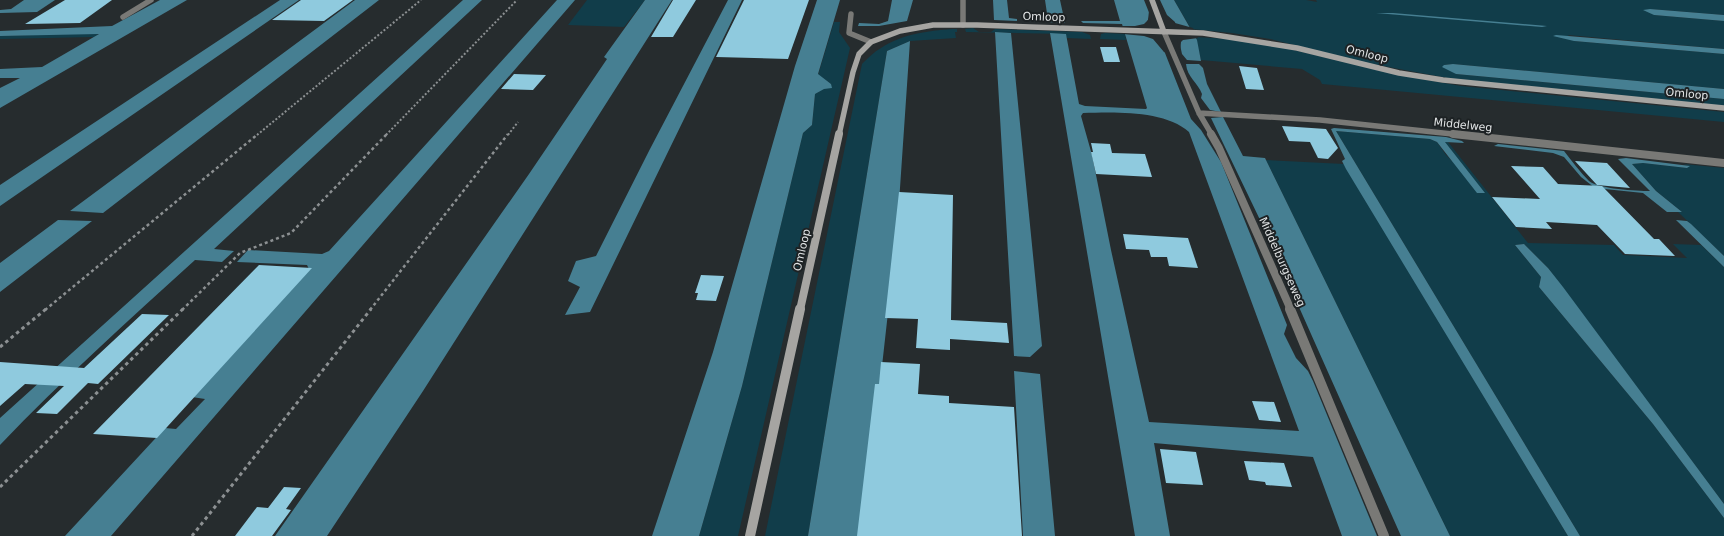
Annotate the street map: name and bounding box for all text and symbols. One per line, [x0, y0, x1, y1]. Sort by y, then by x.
street label: Omloop [1022, 10, 1066, 24]
street label: Omloop [1345, 43, 1389, 65]
street label: Omloop [1665, 86, 1709, 102]
street label: Middelweg [1433, 115, 1493, 135]
street label: Middelburgseweg [1256, 215, 1308, 309]
street label: Omloop [791, 228, 813, 272]

